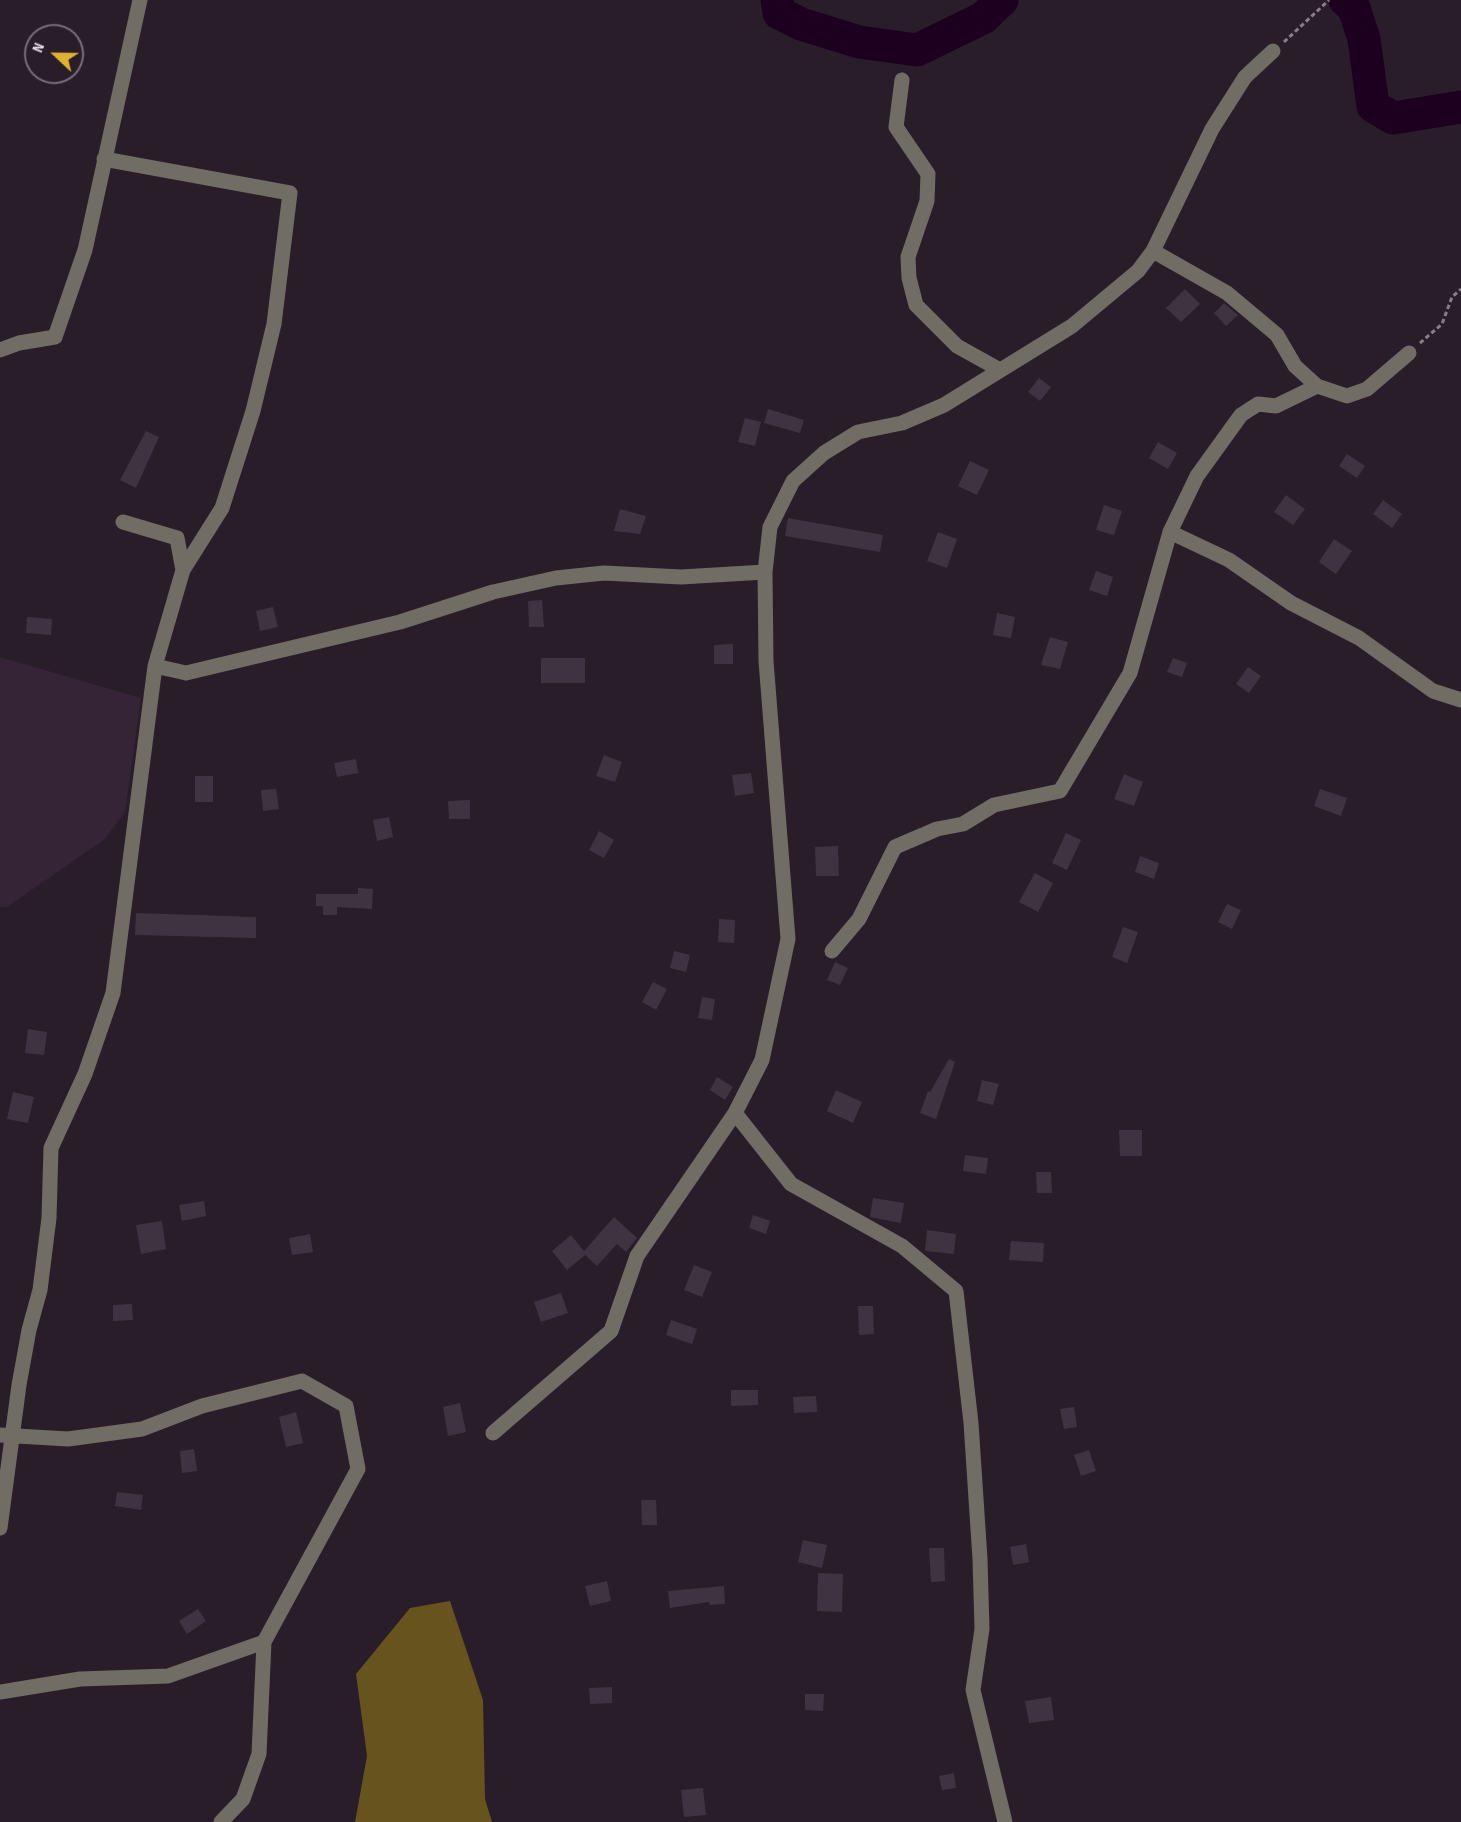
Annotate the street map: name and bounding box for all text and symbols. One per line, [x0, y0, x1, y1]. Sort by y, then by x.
north arrow [24, 24, 84, 84]
text: N [28, 40, 49, 55]

